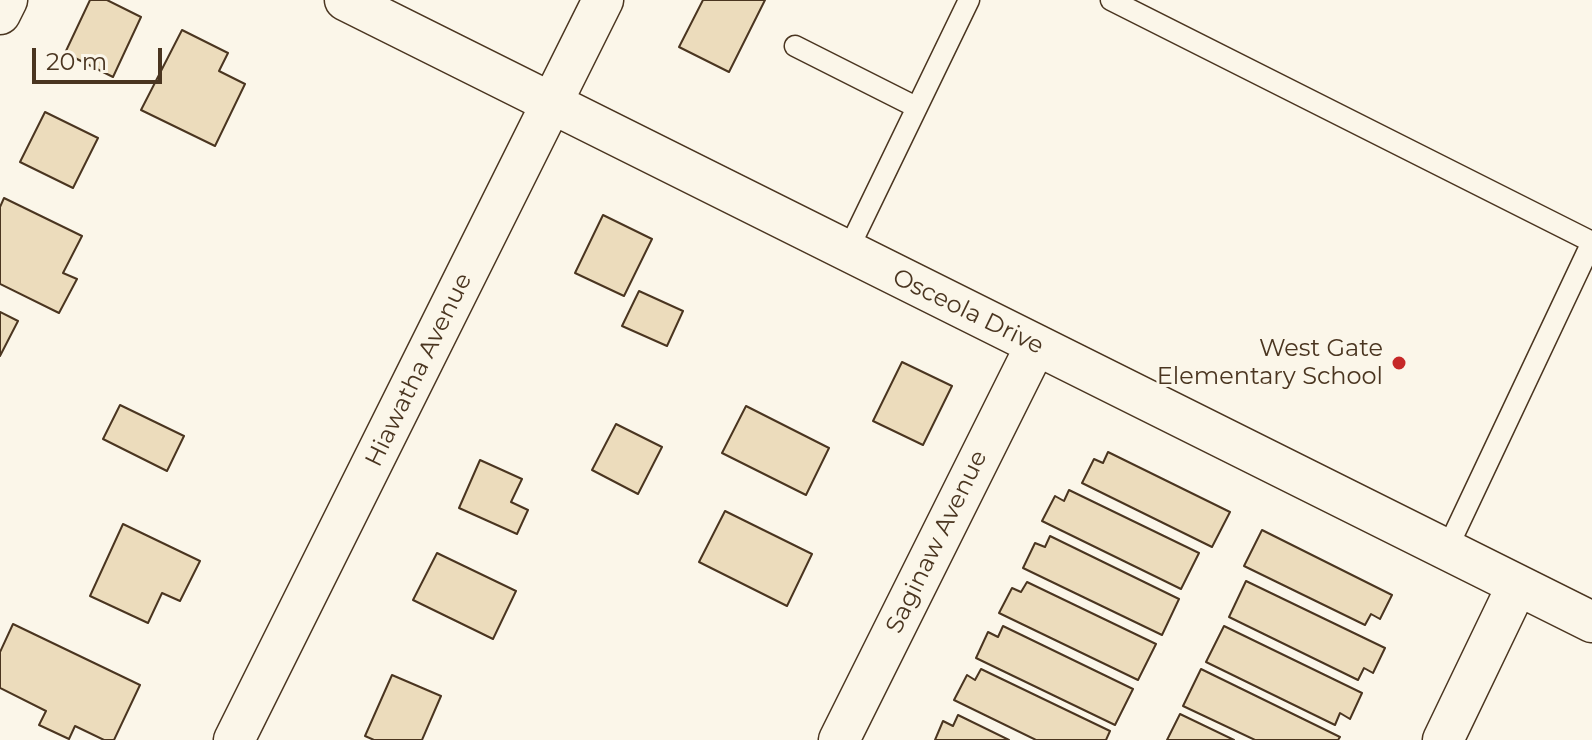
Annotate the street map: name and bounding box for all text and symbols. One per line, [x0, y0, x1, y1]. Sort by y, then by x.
scale bar [36, 32, 166, 82]
text: 20 m [46, 47, 107, 76]
street label: Osceola Drive [888, 263, 1048, 361]
street label: Hiawatha Avenue [360, 269, 478, 471]
place label: West Gate Elementary School [1157, 335, 1383, 391]
marker: West Gate Elementary School [1390, 354, 1408, 372]
street label: Saginaw Avenue [880, 446, 994, 638]

